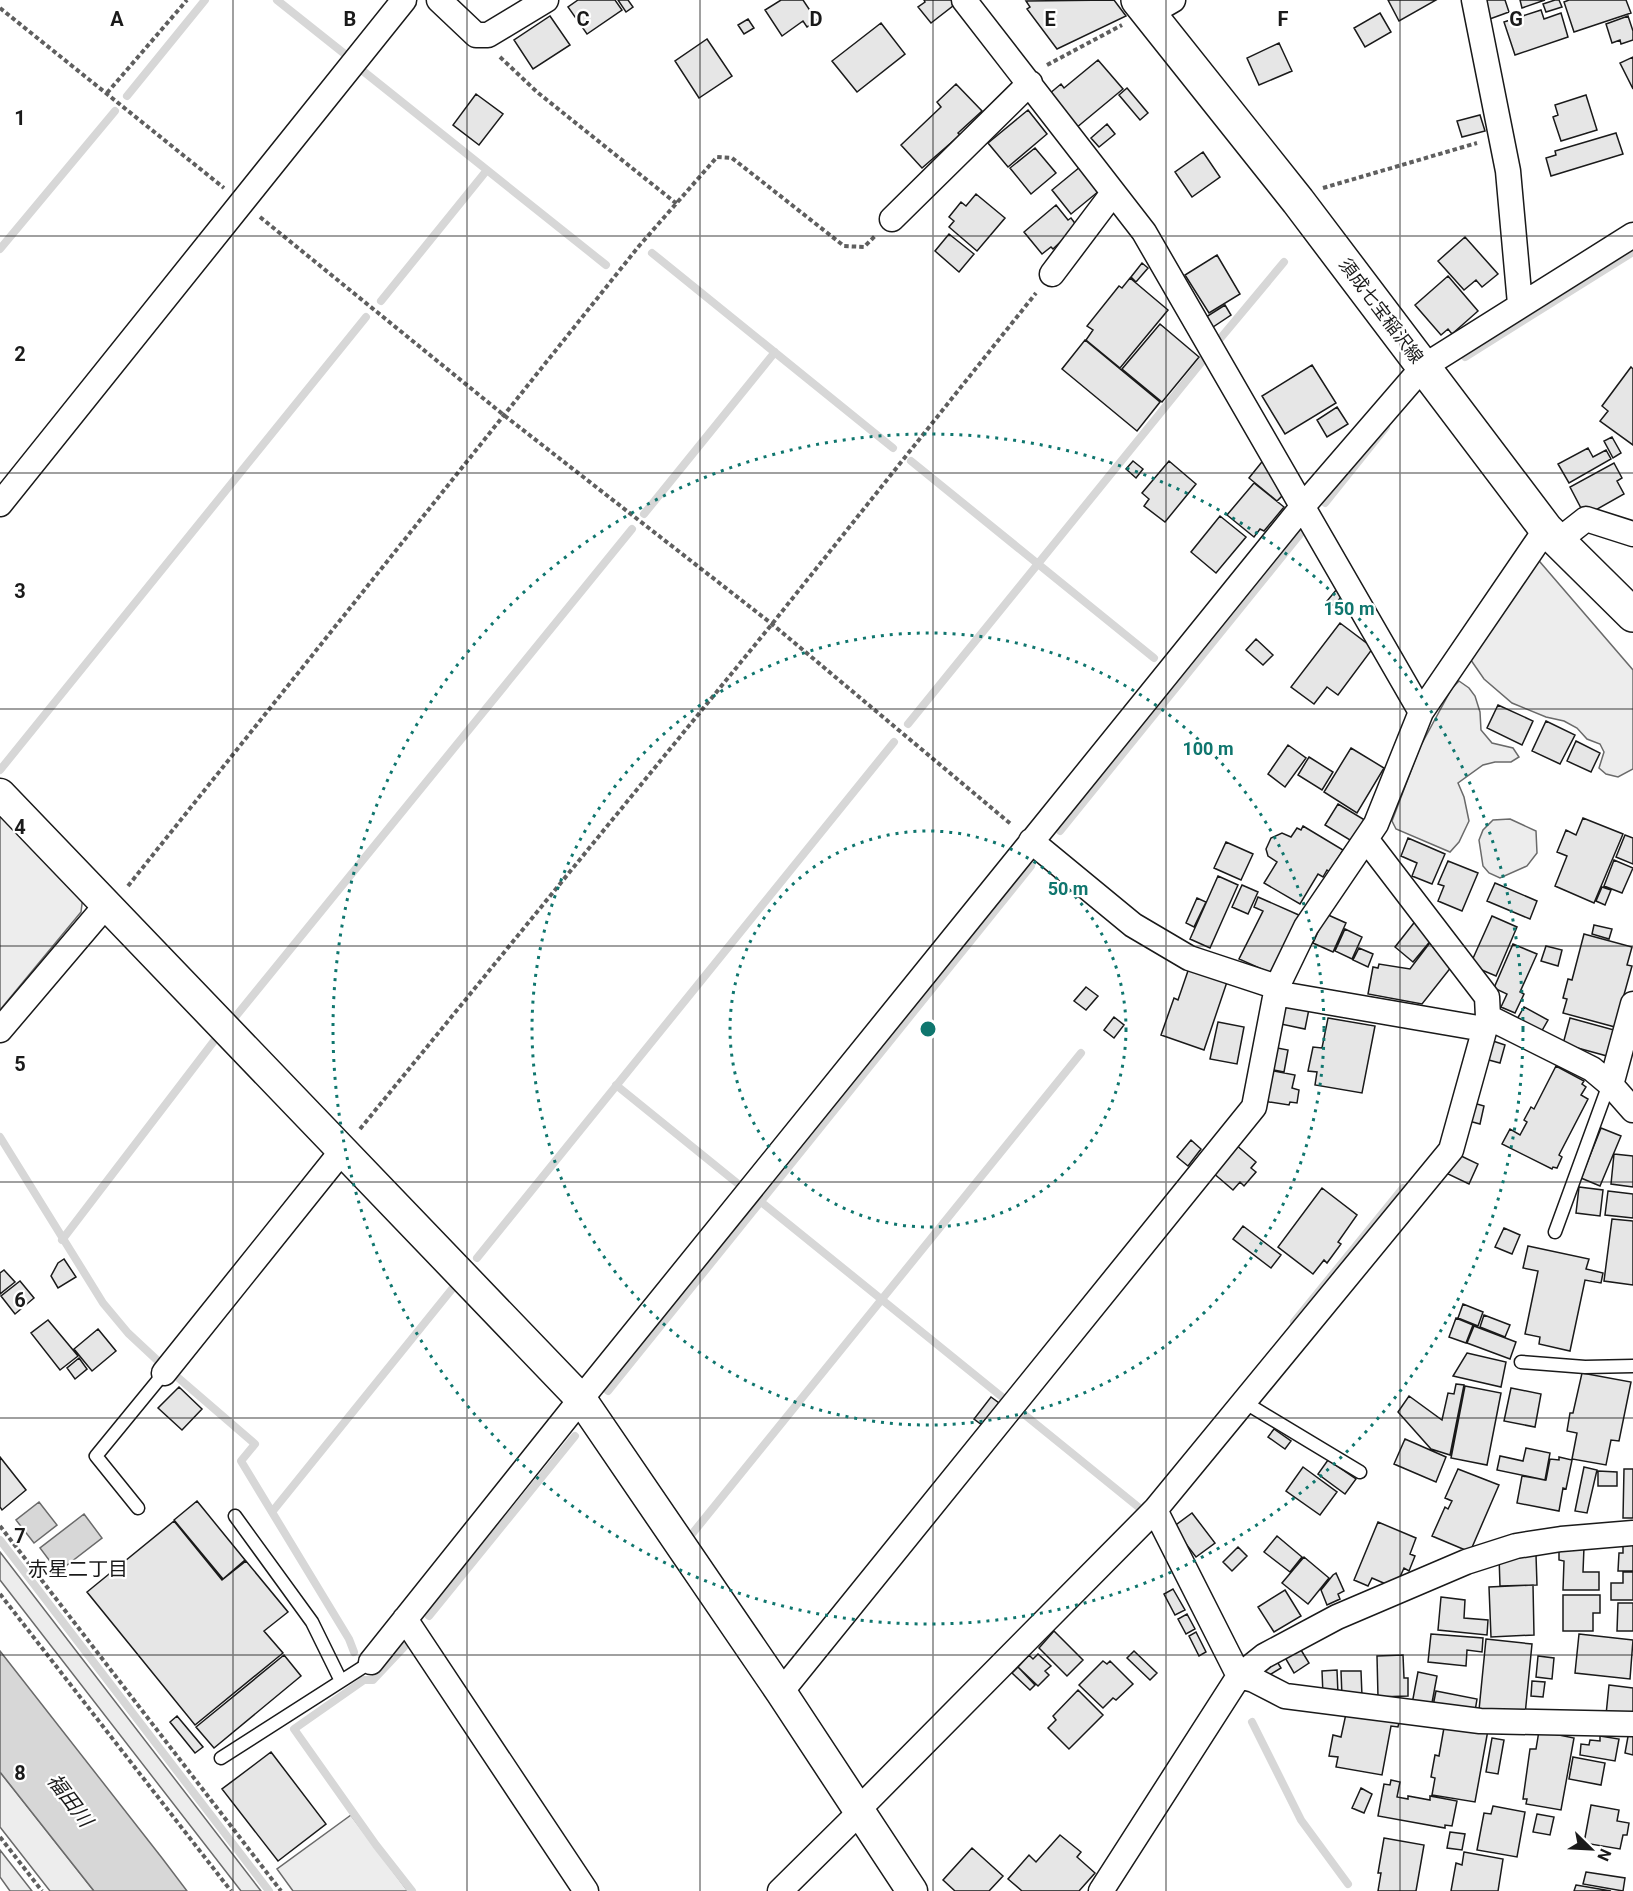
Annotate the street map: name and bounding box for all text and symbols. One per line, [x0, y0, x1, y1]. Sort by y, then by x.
text: A [110, 7, 124, 31]
text: B [344, 7, 356, 31]
text: C [576, 7, 590, 31]
text: D [810, 7, 823, 31]
text: E [1044, 7, 1056, 31]
text: F [1278, 7, 1289, 31]
text: G [1509, 7, 1523, 31]
text: 1 [14, 106, 26, 130]
street label: 須成七宝稲沢線 [1335, 254, 1428, 367]
text: 2 [14, 342, 26, 366]
text: 3 [14, 579, 26, 603]
text: 150 m [1323, 598, 1375, 619]
text: 100 m [1182, 738, 1234, 759]
text: 4 [14, 815, 26, 839]
text: 50 m [1048, 878, 1088, 899]
centre of rings [918, 1019, 938, 1039]
text: 5 [14, 1052, 26, 1076]
text: 6 [14, 1288, 26, 1312]
text: 7 [14, 1524, 26, 1548]
district label: 赤星二丁目 [28, 1557, 128, 1581]
text: 8 [14, 1761, 26, 1785]
water label: 福田川 [42, 1769, 99, 1833]
north arrow [1561, 1819, 1621, 1879]
text: N [1593, 1846, 1615, 1864]

